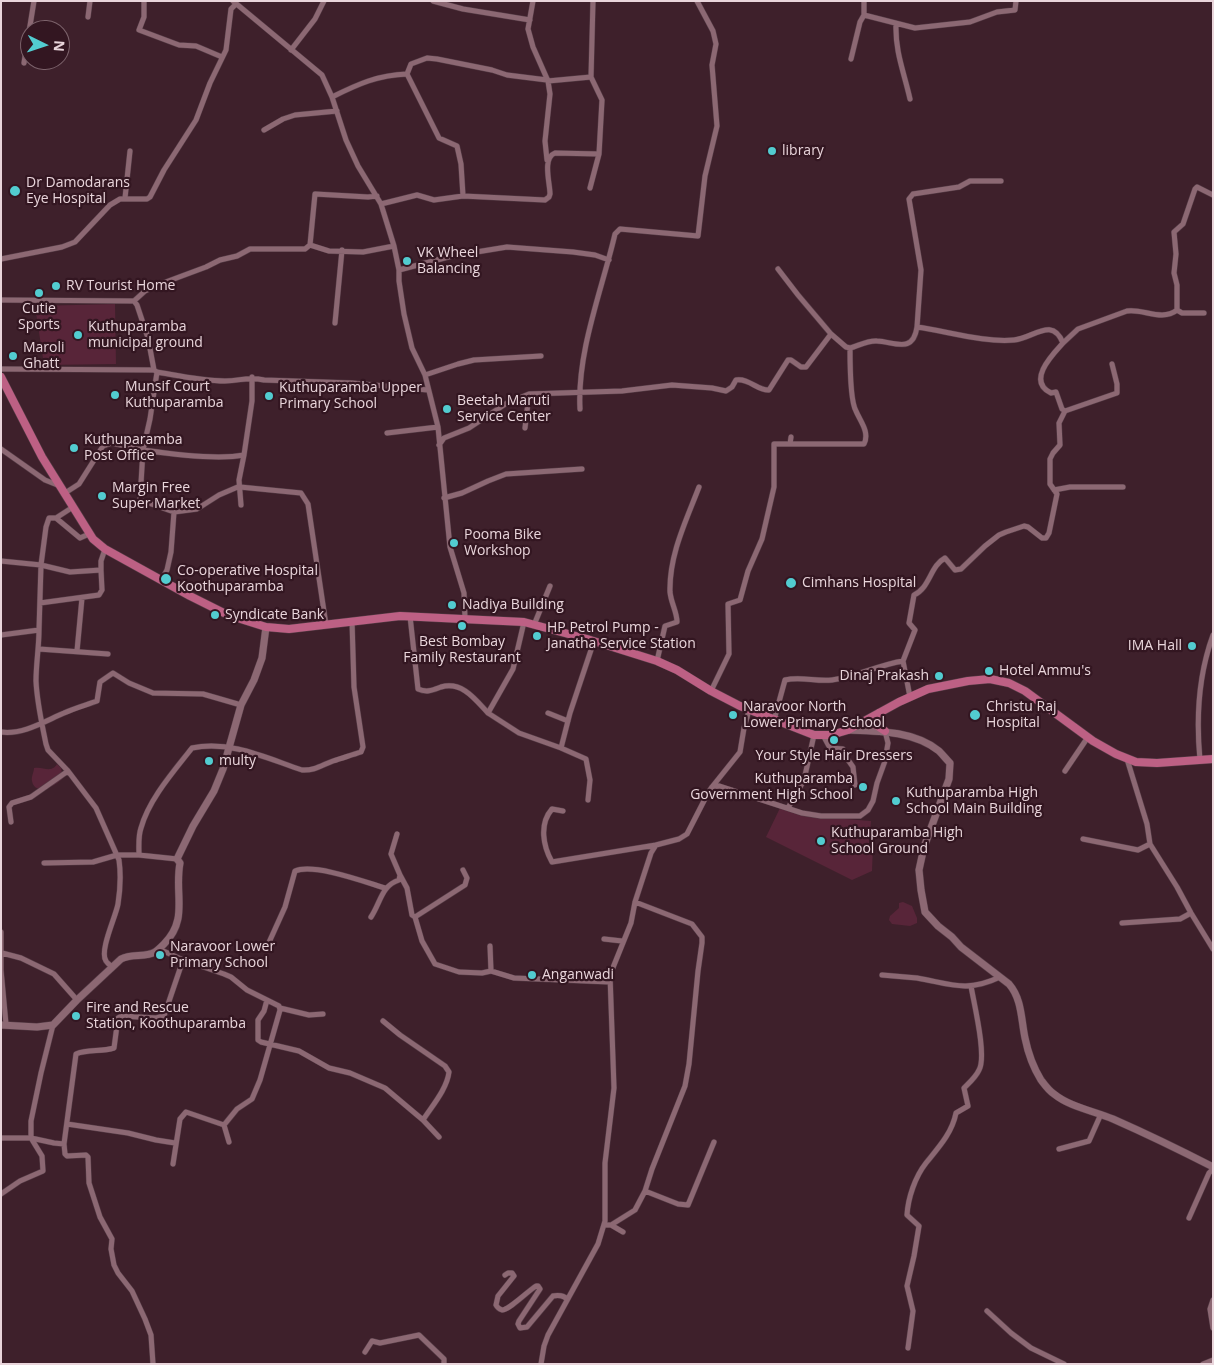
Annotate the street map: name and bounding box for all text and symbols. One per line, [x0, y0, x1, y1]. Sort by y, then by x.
north arrow [20, 20, 70, 70]
text: N [50, 40, 69, 52]
place label: library [782, 143, 824, 159]
marker: library [766, 145, 778, 157]
place label: Dr Damodarans Eye Hospital [26, 175, 130, 208]
marker: Dr Damodarans Eye Hospital [8, 184, 22, 198]
place label: VK Wheel Balancing [417, 245, 480, 278]
marker: VK Wheel Balancing [401, 255, 413, 267]
place label: RV Tourist Home [66, 278, 175, 294]
marker: RV Tourist Home [50, 280, 62, 292]
marker: Cutie Sports [33, 287, 45, 299]
place label: Cutie Sports [18, 301, 60, 334]
place label: Kuthuparamba municipal ground [88, 319, 203, 352]
marker: Kuthuparamba municipal ground [72, 329, 84, 341]
place label: Maroli Ghatt [23, 340, 65, 372]
marker: Maroli Ghatt [7, 350, 19, 362]
place label: Munsif Court Kuthuparamba [125, 379, 223, 412]
place label: Kuthuparamba Upper Primary School [279, 380, 422, 412]
marker: Munsif Court Kuthuparamba [109, 389, 121, 401]
marker: Kuthuparamba Upper Primary School [263, 390, 275, 402]
place label: Beetah Maruti Service Center [457, 393, 551, 426]
marker: Beetah Maruti Service Center [441, 403, 453, 415]
place label: Kuthuparamba Post Office [84, 432, 182, 464]
marker: Kuthuparamba Post Office [68, 442, 80, 454]
place label: Margin Free Super Market [112, 480, 200, 512]
marker: Margin Free Super Market [96, 490, 108, 502]
place label: Pooma Bike Workshop [464, 527, 541, 560]
marker: Pooma Bike Workshop [448, 537, 460, 549]
place label: Co-operative Hospital Koothuparamba [177, 563, 318, 596]
marker: Co-operative Hospital Koothuparamba [159, 572, 173, 586]
place label: Cimhans Hospital [802, 575, 916, 591]
marker: Cimhans Hospital [784, 576, 798, 590]
place label: Nadiya Building [462, 597, 564, 613]
marker: Nadiya Building [446, 599, 458, 611]
place label: Syndicate Bank [225, 607, 324, 623]
marker: Syndicate Bank [209, 609, 221, 621]
marker: Best Bombay Family Restaurant [456, 620, 468, 632]
place label: HP Petrol Pump - Janatha Service Station [547, 620, 696, 652]
marker: HP Petrol Pump - Janatha Service Station [531, 630, 543, 642]
place label: Best Bombay Family Restaurant [403, 634, 521, 666]
place label: IMA Hall [1128, 638, 1182, 654]
marker: IMA Hall [1186, 640, 1198, 652]
place label: Hotel Ammu's [999, 663, 1091, 679]
marker: Hotel Ammu's [983, 665, 995, 677]
place label: Dinaj Prakash [839, 668, 929, 684]
marker: Dinaj Prakash [933, 670, 945, 682]
place label: Naravoor North Lower Primary School [743, 699, 885, 732]
place label: Christu Raj Hospital [986, 699, 1056, 732]
marker: Christu Raj Hospital [968, 708, 982, 722]
marker: Naravoor North Lower Primary School [727, 709, 739, 721]
marker: Your Style Hair Dressers [828, 734, 840, 746]
place label: Your Style Hair Dressers [755, 748, 913, 764]
place label: multy [219, 753, 256, 769]
marker: multy [203, 755, 215, 767]
place label: Kuthuparamba Government High School [690, 771, 853, 804]
marker: Kuthuparamba Government High School [857, 781, 869, 793]
place label: Kuthuparamba High School Main Building [906, 785, 1042, 818]
marker: Kuthuparamba High School Main Building [890, 795, 902, 807]
place label: Kuthuparamba High School Ground [831, 825, 963, 858]
marker: Kuthuparamba High School Ground [815, 835, 827, 847]
place label: Naravoor Lower Primary School [170, 939, 275, 972]
marker: Naravoor Lower Primary School [154, 949, 166, 961]
place label: Anganwadi [542, 967, 614, 983]
marker: Anganwadi [526, 969, 538, 981]
place label: Fire and Rescue Station, Koothuparamba [86, 1000, 246, 1032]
marker: Fire and Rescue Station, Koothuparamba [70, 1010, 82, 1022]

